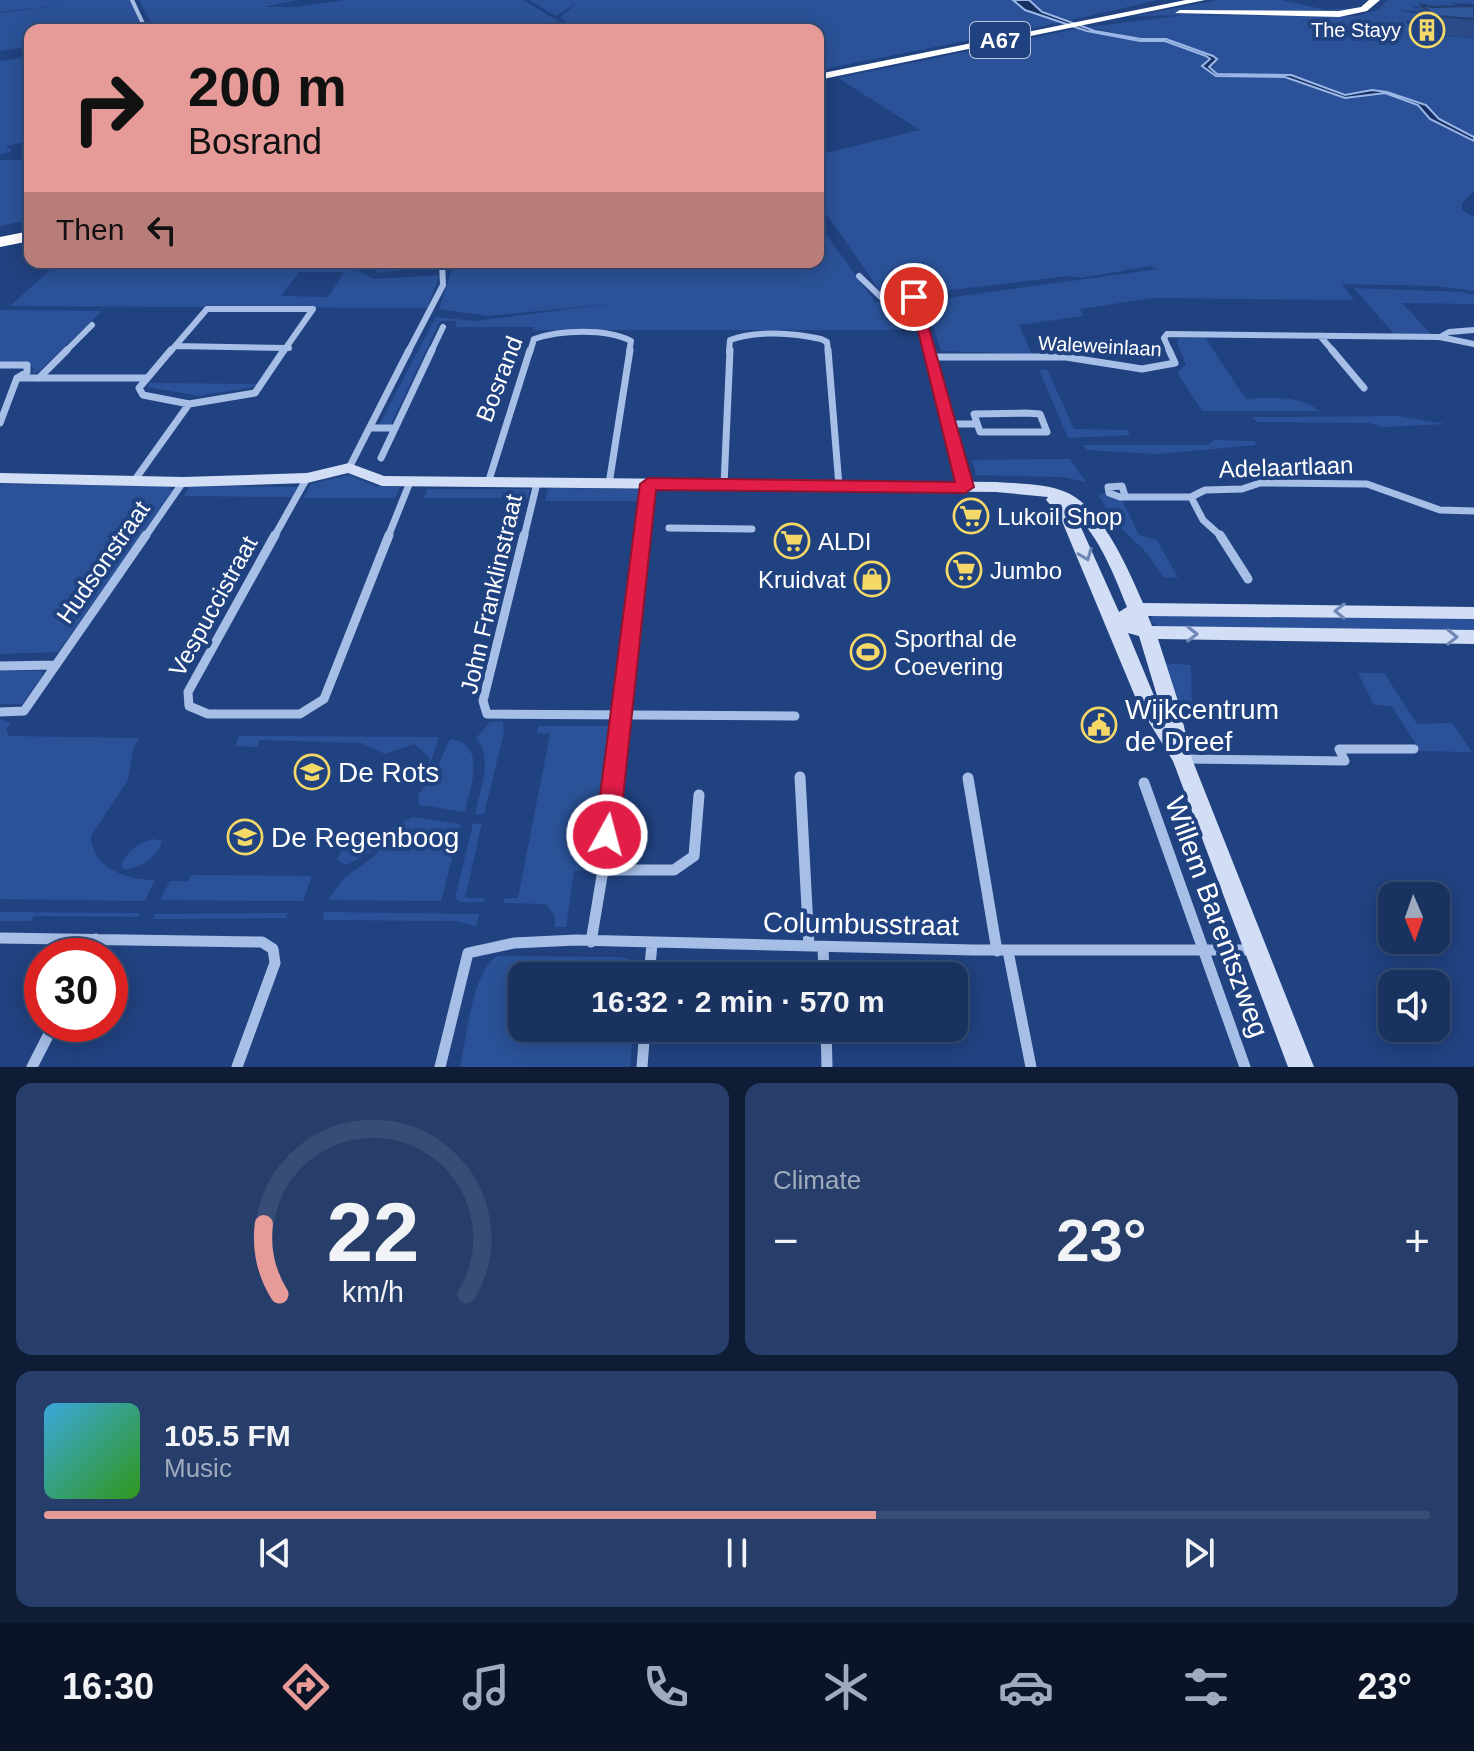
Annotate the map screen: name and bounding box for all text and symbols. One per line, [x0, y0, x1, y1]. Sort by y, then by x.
building icon: The Stayy [1408, 11, 1446, 49]
place label: The Stayy [1311, 19, 1401, 41]
road number: A67 [970, 22, 1030, 58]
text: 200 m [188, 55, 347, 118]
icon: right [56, 56, 160, 160]
text: Bosrand [188, 121, 322, 162]
icon: left [140, 208, 184, 252]
text: Then [56, 213, 124, 246]
pin [880, 263, 948, 331]
icon: arrive [892, 275, 936, 319]
street label: Bosrand [470, 332, 528, 426]
street label: Waleweinlaan [1038, 332, 1162, 360]
street label: Adelaartlaan [1218, 451, 1354, 483]
street label: John Franklinstraat [455, 491, 527, 696]
street label: Hudsonstraat [51, 496, 155, 628]
supermarket icon: Lukoil Shop [952, 497, 990, 535]
place label: Lukoil Shop [997, 503, 1122, 530]
supermarket icon: ALDI [773, 522, 811, 560]
place label: ALDI [818, 528, 871, 555]
street label: Vespuccistraat [163, 531, 263, 681]
one-way arrow [1076, 547, 1092, 561]
supermarket icon: Jumbo [945, 551, 983, 589]
place label: Jumbo [990, 557, 1062, 584]
shop icon: Kruidvat [853, 560, 891, 598]
place label: Kruidvat [758, 566, 846, 593]
one-way arrow [1333, 603, 1346, 620]
place label: Sporthal de Coevering [894, 625, 1017, 680]
one-way arrow [1186, 626, 1199, 643]
one-way arrow [1446, 628, 1459, 646]
sports icon: Sporthal de Coevering [849, 633, 887, 671]
place label: Wijkcentrum de Dreef [1125, 694, 1279, 757]
public building icon: Wijkcentrum de Dreef [1080, 706, 1118, 744]
school or university icon: De Rots [293, 753, 331, 791]
place label: De Rots [338, 757, 439, 788]
position arrow [565, 793, 649, 877]
street label: Willem Barentszweg [1159, 793, 1275, 1041]
school or university icon: De Regenboog [226, 818, 264, 856]
place label: De Regenboog [271, 822, 459, 853]
north arrow [1378, 882, 1450, 954]
map controls [1378, 882, 1450, 1042]
street label: Columbusstraat [763, 907, 960, 941]
speed limit sign: 30 [24, 938, 128, 1042]
button: sound [1378, 970, 1450, 1042]
text: 16:32 · 2 min · 570 m [591, 985, 885, 1018]
text: Climate [773, 1165, 861, 1195]
text: 22 [326, 1186, 419, 1279]
text: 23° [1056, 1207, 1147, 1274]
text: − [773, 1216, 799, 1265]
text: + [1404, 1216, 1430, 1265]
text: km/h [342, 1276, 403, 1308]
text: 105.5 FM [164, 1419, 291, 1452]
text: Music [164, 1453, 232, 1483]
icon: previous [253, 1531, 297, 1575]
icon: pause [715, 1531, 759, 1575]
icon: next [1177, 1531, 1221, 1575]
icon: directions [278, 1659, 334, 1715]
icon: music [458, 1659, 514, 1715]
icon: phone [638, 1659, 694, 1715]
icon: climate [818, 1659, 874, 1715]
icon: car [998, 1659, 1054, 1715]
icon: filters [1178, 1659, 1234, 1715]
text: 16:30 [62, 1666, 154, 1707]
text: 23° [1357, 1666, 1412, 1707]

